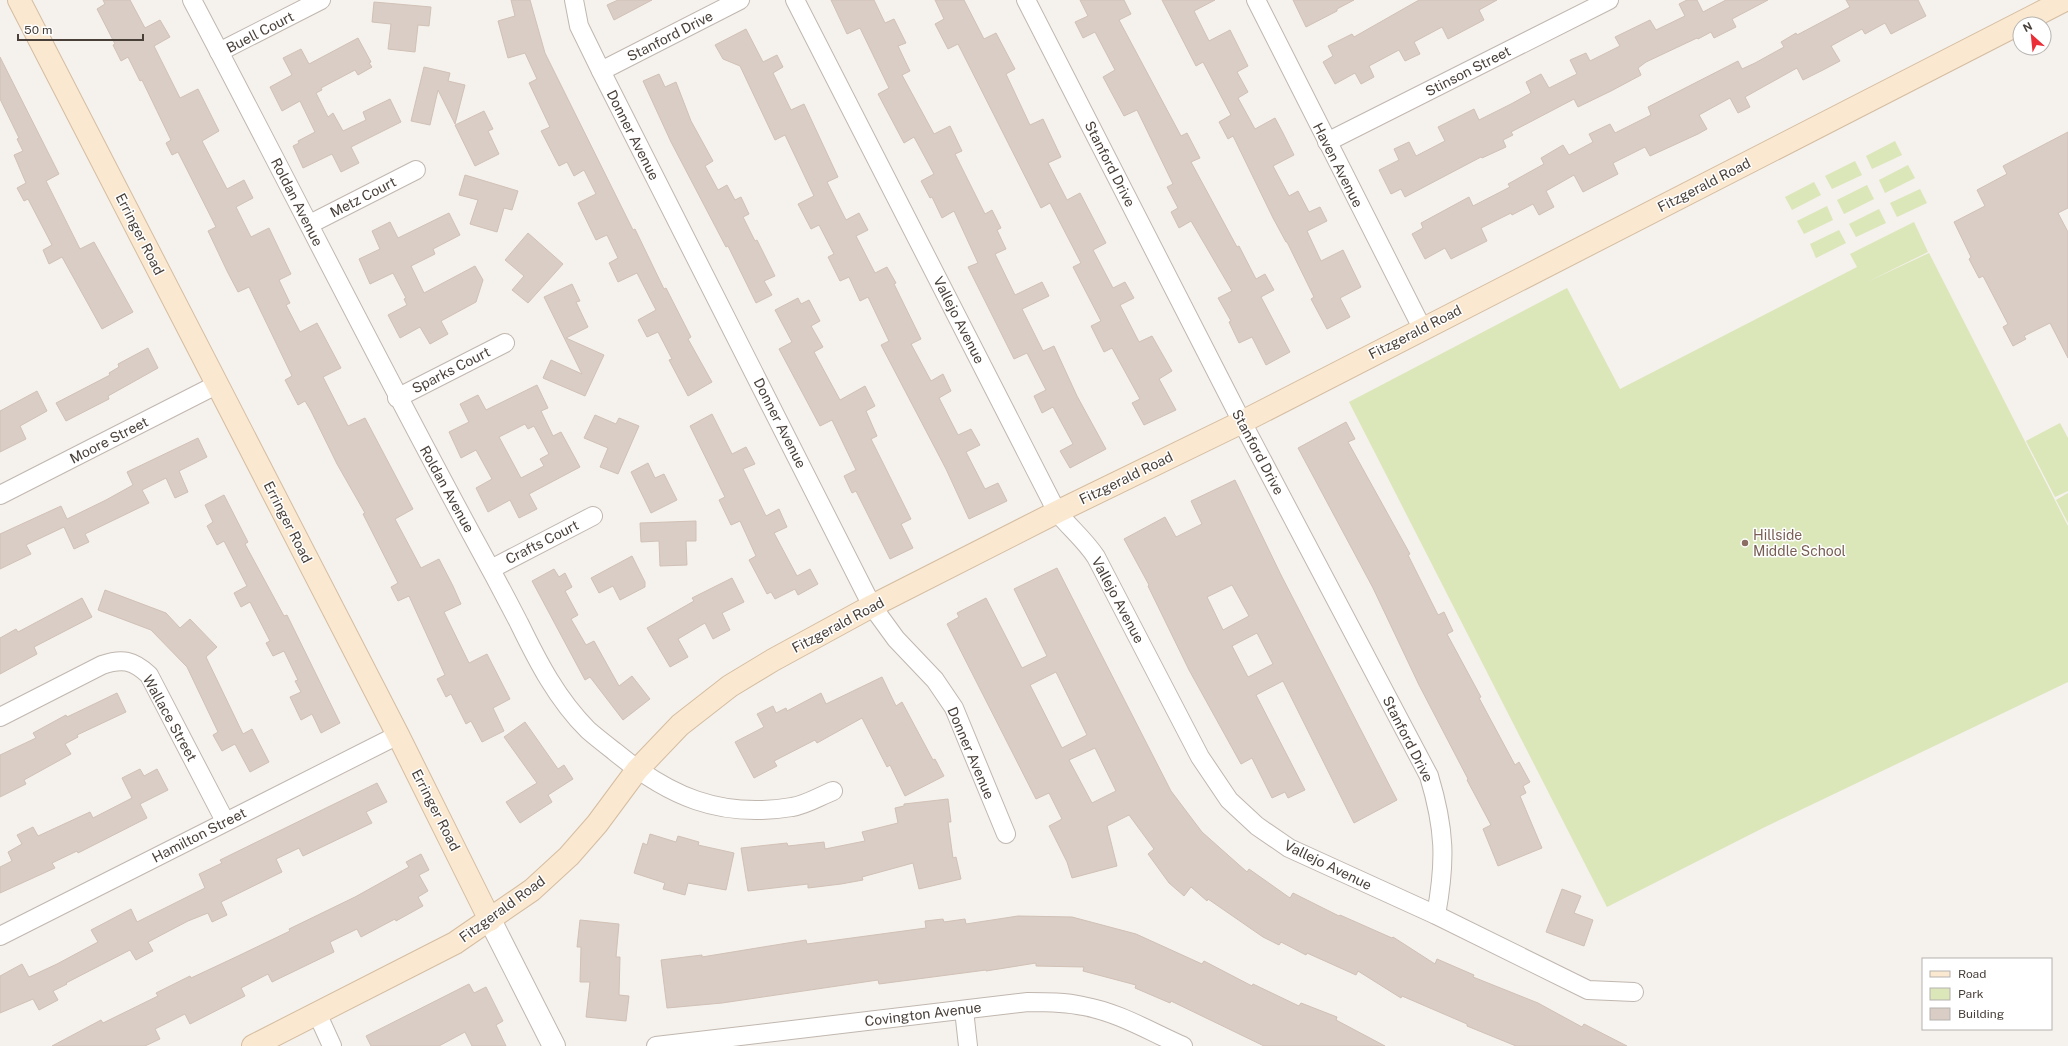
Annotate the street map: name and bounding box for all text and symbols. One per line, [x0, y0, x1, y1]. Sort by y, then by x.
street label: Stanford Drive [624, 7, 716, 64]
street label: Buell Court [224, 8, 296, 56]
scale bar [18, 16, 143, 42]
north arrow [2012, 16, 2052, 56]
text: N [2021, 20, 2034, 34]
text: 50 m [24, 23, 52, 37]
street label: Stinson Street [1423, 43, 1513, 99]
street label: Donner Avenue [603, 87, 663, 183]
street label: Stanford Drive [1082, 118, 1139, 210]
street label: Haven Avenue [1310, 120, 1366, 210]
street label: Roldan Avenue [268, 155, 326, 249]
street label: Fitzgerald Road [1655, 155, 1753, 215]
street label: Metz Court [327, 174, 399, 220]
street label: Erringer Road [113, 190, 167, 278]
street label: Vallejo Avenue [930, 274, 988, 366]
street label: Fitzgerald Road [1366, 302, 1464, 362]
street label: Sparks Court [409, 343, 493, 397]
street label: Donner Avenue [750, 375, 810, 471]
street label: Stanford Drive [1229, 407, 1287, 497]
street label: Moore Street [67, 413, 151, 467]
street label: Roldan Avenue [417, 443, 477, 535]
street label: Fitzgerald Road [1077, 448, 1175, 508]
street label: Erringer Road [261, 478, 315, 566]
street label: Crafts Court [503, 517, 581, 567]
place label: Hillside Middle School [1753, 527, 1846, 559]
marker: Hillside Middle School [1740, 538, 1750, 548]
street label: Vallejo Avenue [1089, 554, 1147, 646]
street label: Fitzgerald Road [789, 594, 887, 656]
street label: Wallace Street [140, 672, 200, 764]
street label: Stanford Drive [1380, 693, 1437, 785]
street label: Donner Avenue [944, 704, 998, 802]
street label: Erringer Road [409, 766, 463, 854]
street label: Hamilton Street [149, 804, 249, 866]
street label: Vallejo Avenue [1282, 837, 1374, 893]
street label: Fitzgerald Road [456, 873, 548, 945]
legend [1922, 958, 2052, 1030]
text: Road [1958, 967, 1986, 981]
text: Park [1958, 987, 1984, 1001]
street label: Covington Avenue [864, 999, 982, 1029]
text: Building [1958, 1007, 2004, 1021]

